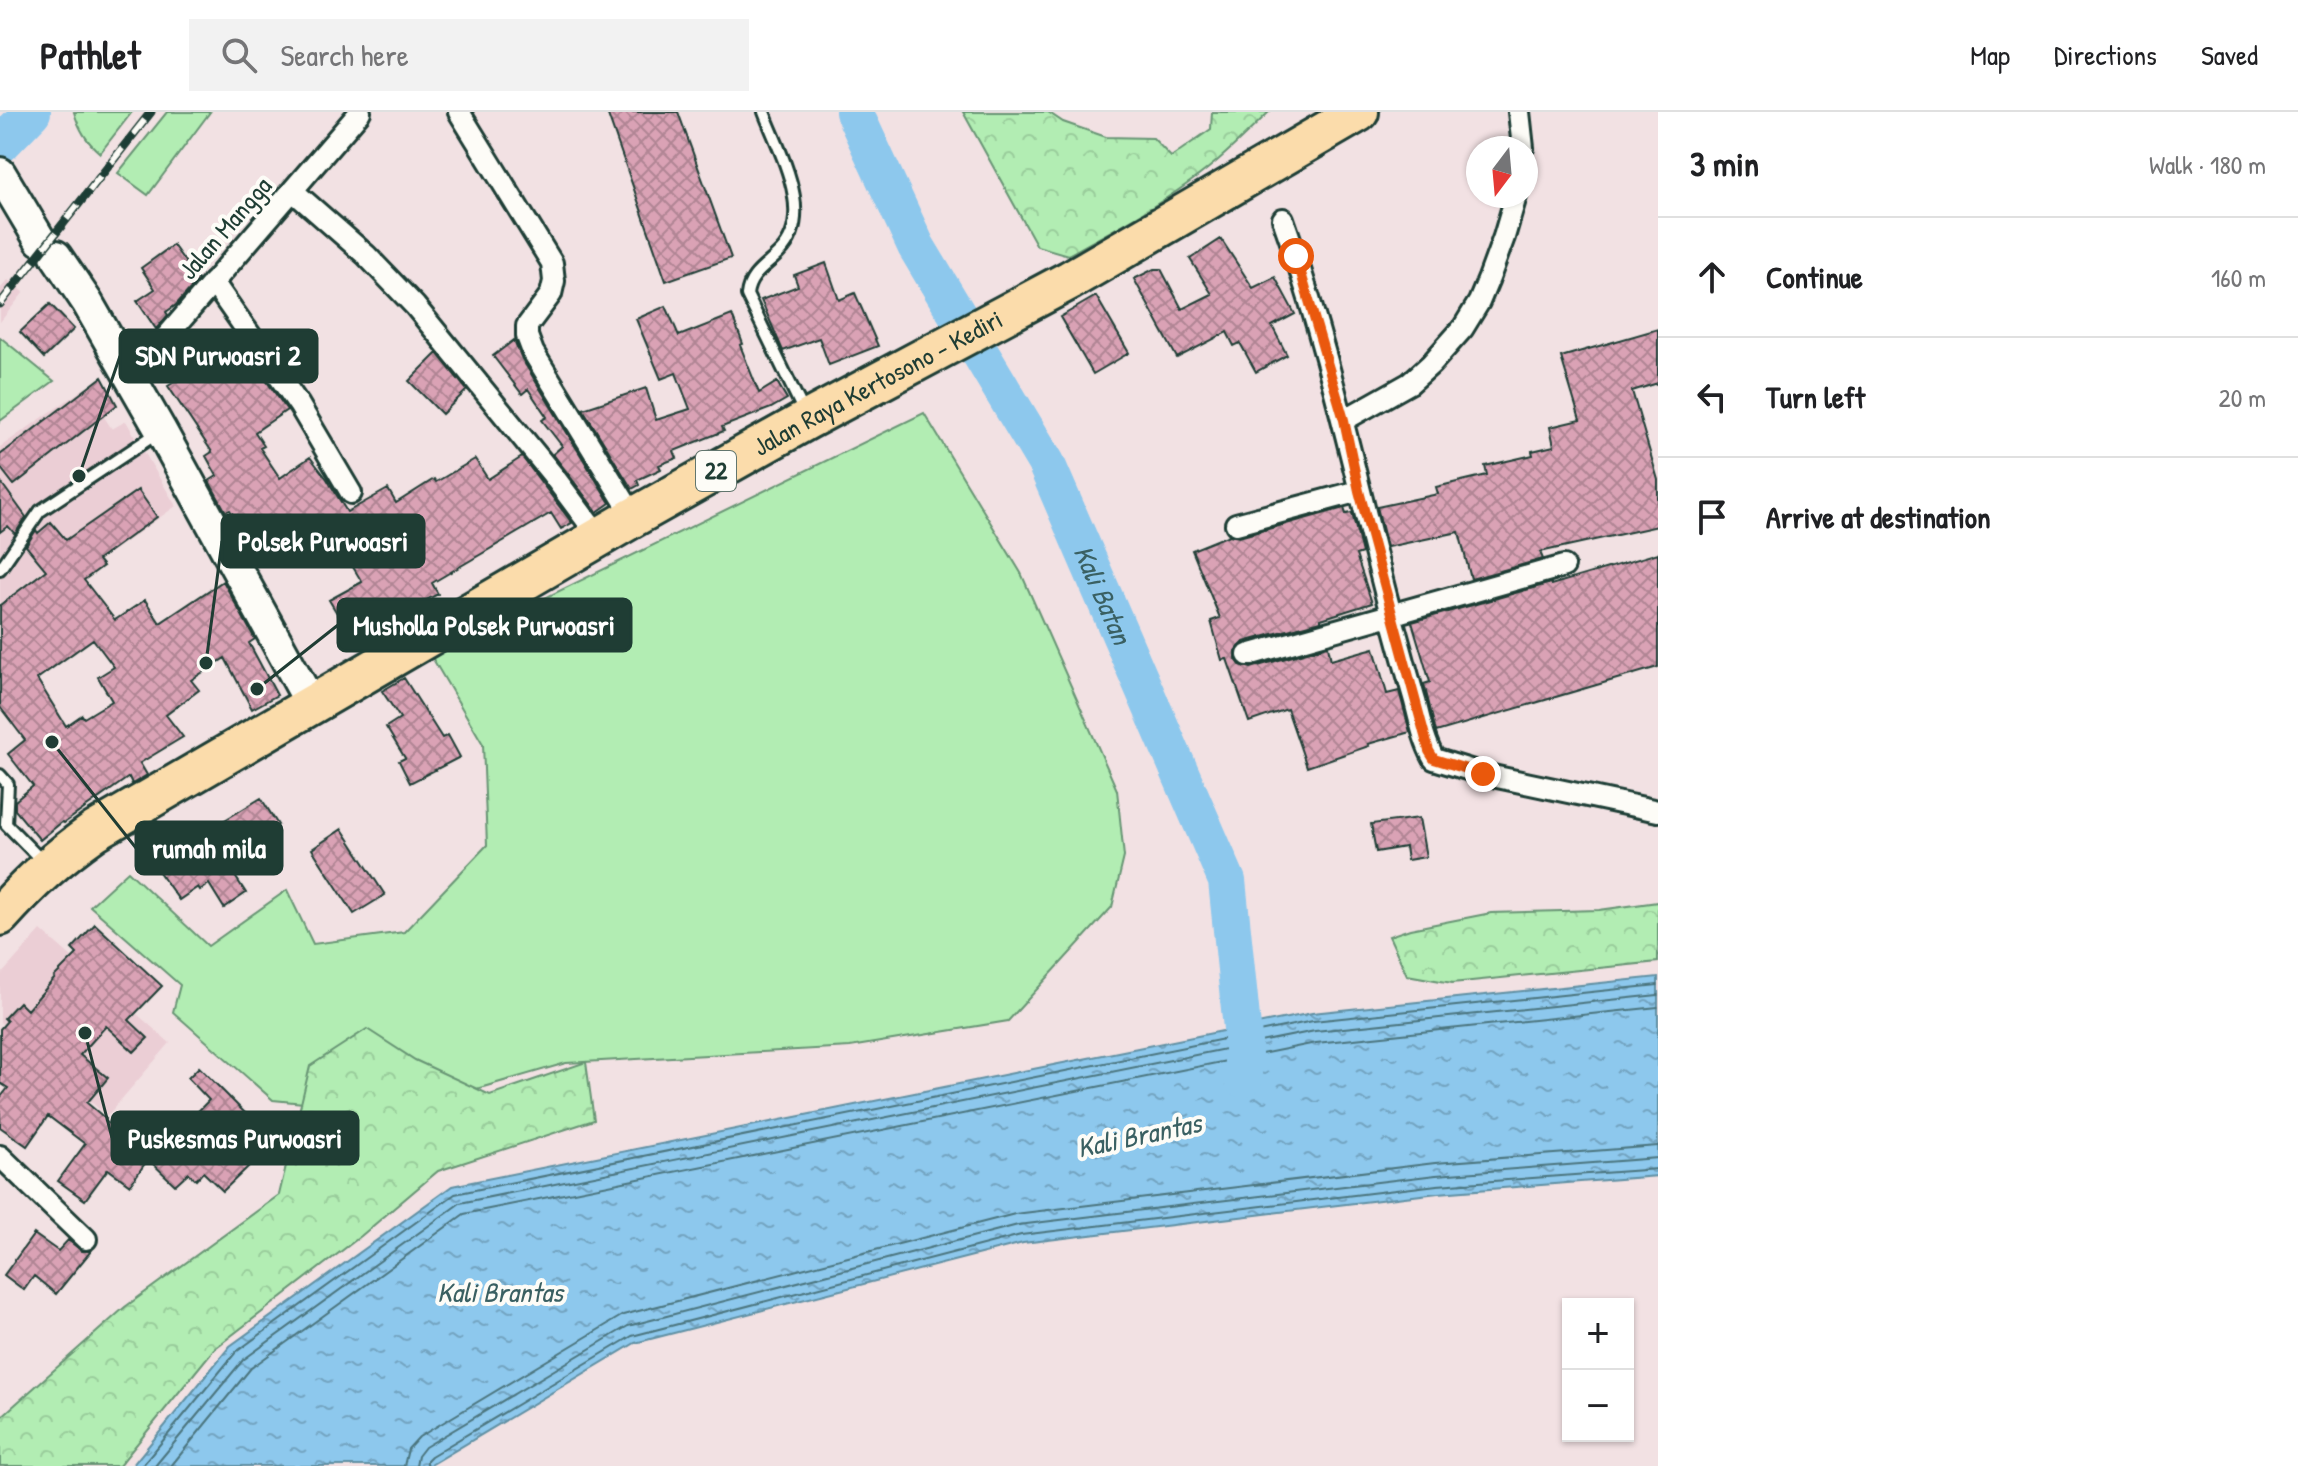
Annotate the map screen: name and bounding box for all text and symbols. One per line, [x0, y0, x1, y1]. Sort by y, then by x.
search box [189, 19, 749, 91]
text: Pathlet [40, 29, 141, 81]
icon: search [217, 33, 261, 77]
text: Search here [281, 35, 409, 75]
text: Map [1970, 36, 2010, 74]
text: Directions [2054, 36, 2157, 74]
text: Saved [2201, 36, 2258, 74]
north arrow [1466, 136, 1538, 208]
text: 3 min [1690, 141, 1759, 187]
text: Walk · 180 m [2149, 147, 2266, 182]
street label: Jalan Mangga [170, 169, 279, 286]
route start [1278, 238, 1314, 274]
icon: ahead [1690, 255, 1734, 299]
text: Continue [1766, 257, 1863, 297]
text: 160 m [2211, 260, 2266, 295]
street label: Jalan Raya Kertosono - Kediri [747, 301, 1009, 464]
callout: SDN Purwoasri 2 [120, 330, 317, 382]
text: SDN Purwoasri 2 [135, 336, 302, 374]
icon: left [1690, 375, 1734, 419]
text: Turn left [1766, 377, 1865, 417]
text: 20 m [2219, 380, 2266, 415]
road number: 22 [696, 451, 736, 491]
icon: arrive [1690, 495, 1734, 539]
text: Arrive at destination [1766, 497, 1991, 537]
callout: Polsek Purwoasri [222, 515, 424, 567]
text: Polsek Purwoasri [238, 522, 408, 560]
water label: Kali Batan [1065, 539, 1142, 652]
callout: Musholla Polsek Purwoasri [338, 599, 631, 651]
text: Musholla Polsek Purwoasri [353, 606, 615, 644]
route end [1465, 756, 1501, 792]
callout: rumah mila [136, 822, 282, 874]
text: rumah mila [152, 829, 266, 867]
water label: Kali Brantas [1074, 1103, 1207, 1167]
callout: Puskesmas Purwoasri [112, 1112, 358, 1164]
text: Puskesmas Purwoasri [128, 1119, 342, 1157]
water label: Kali Brantas [437, 1273, 565, 1311]
map controls [1562, 1298, 1634, 1442]
button: + [1562, 1298, 1634, 1370]
button: − [1562, 1370, 1634, 1442]

